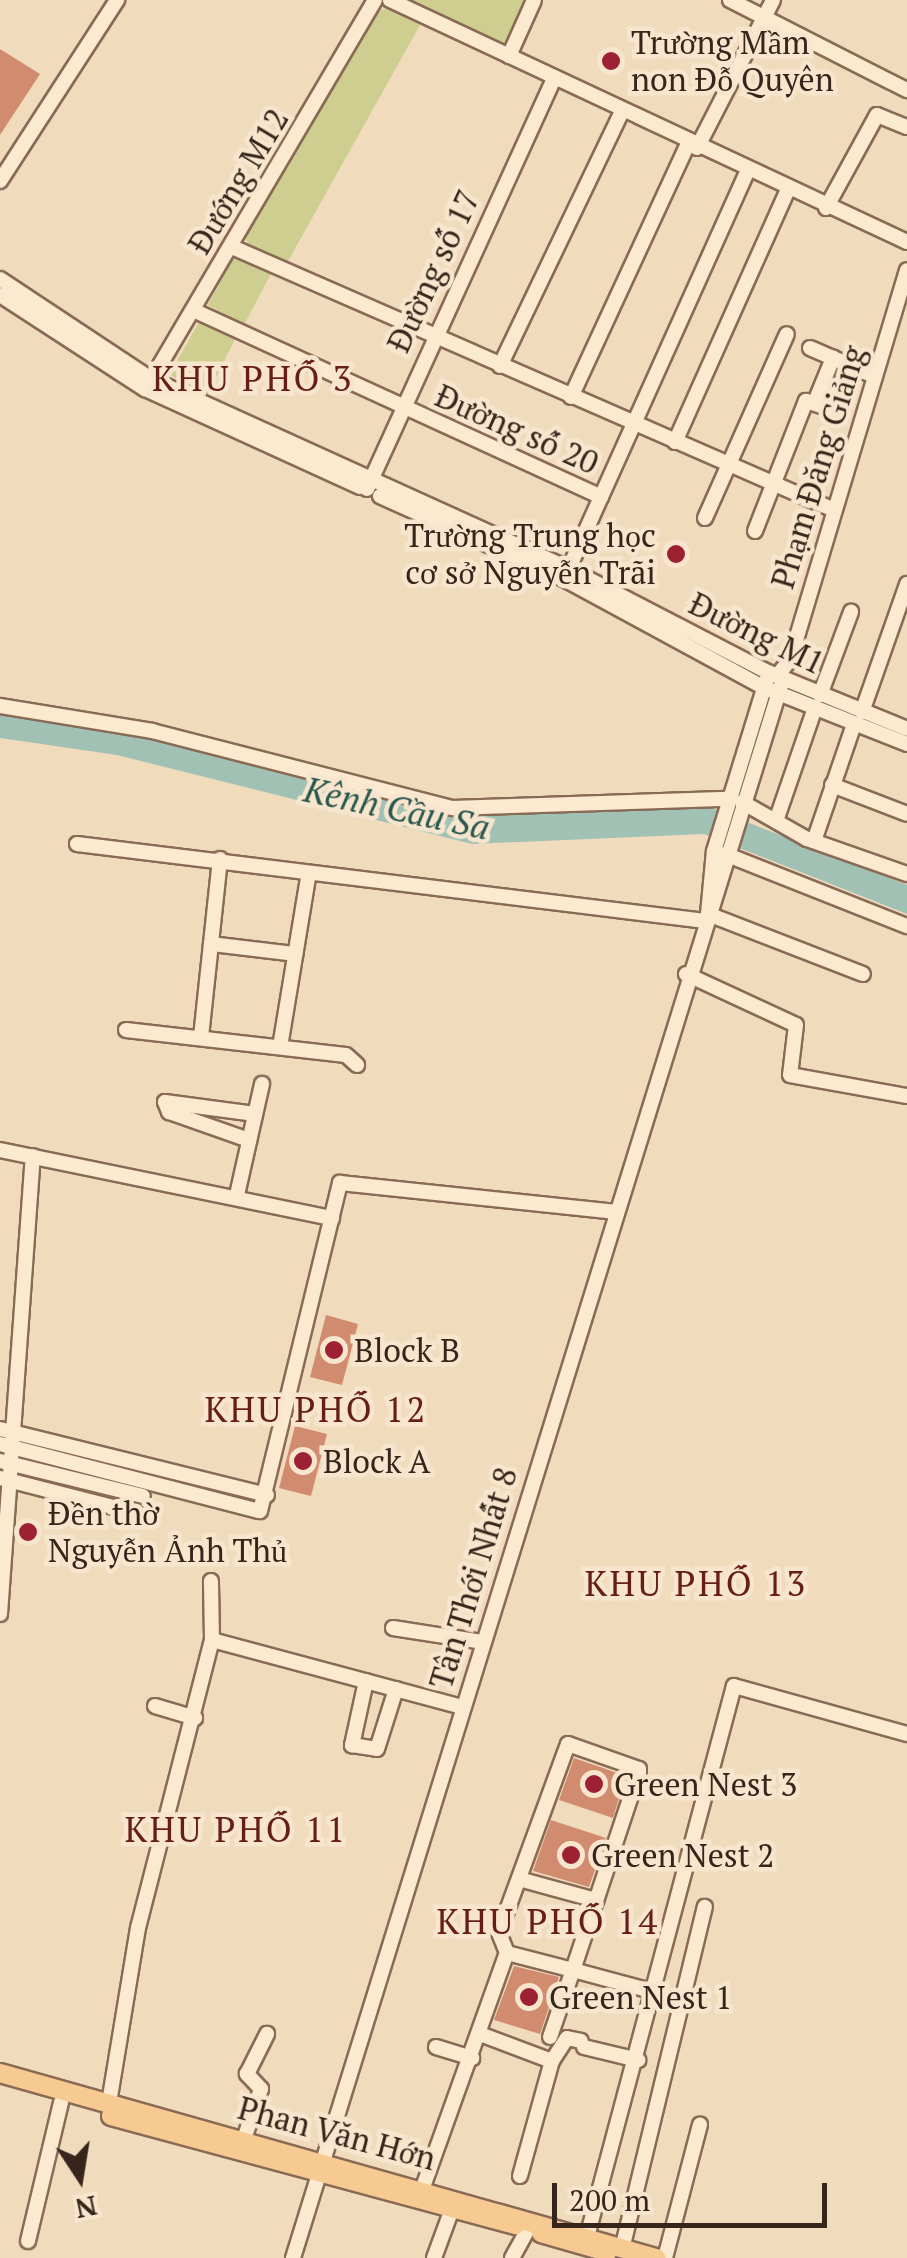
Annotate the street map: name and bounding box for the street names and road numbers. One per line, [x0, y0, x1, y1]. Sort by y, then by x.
street label: Đướng M12 [180, 101, 296, 261]
street label: Đường số 17 [379, 184, 487, 358]
street label: Phạm Đăng Giảng [763, 341, 873, 593]
street label: Đường số 20 [430, 376, 604, 482]
street label: Đường M1 [683, 584, 831, 682]
street label: Tân Thới Nhất 8 [421, 1463, 525, 1693]
street label: Phan Văn Hớn [234, 2088, 440, 2178]

